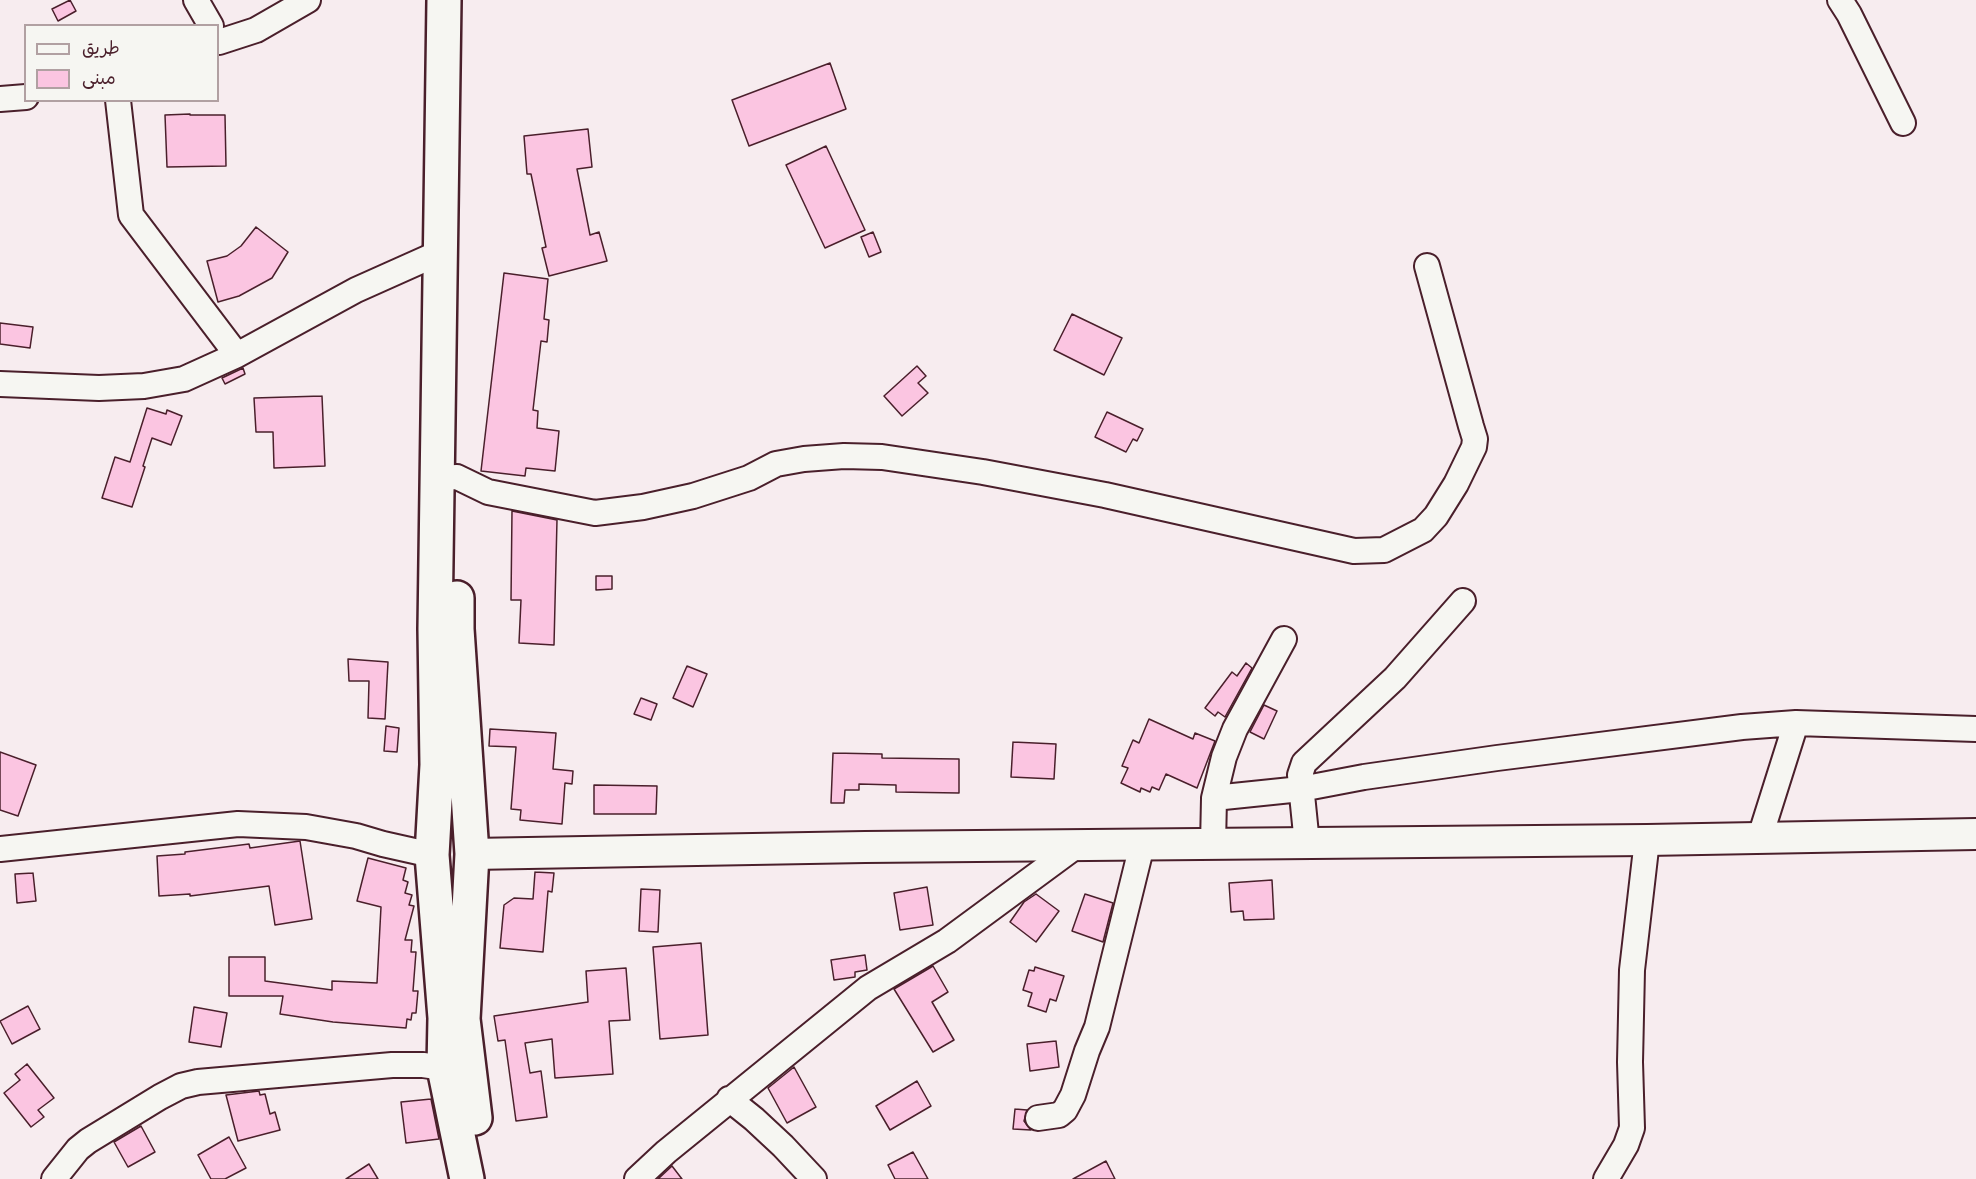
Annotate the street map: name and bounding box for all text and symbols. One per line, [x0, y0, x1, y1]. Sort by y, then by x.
legend [24, 24, 219, 102]
text: طريق [82, 37, 120, 59]
text: مبنى [82, 67, 116, 89]

